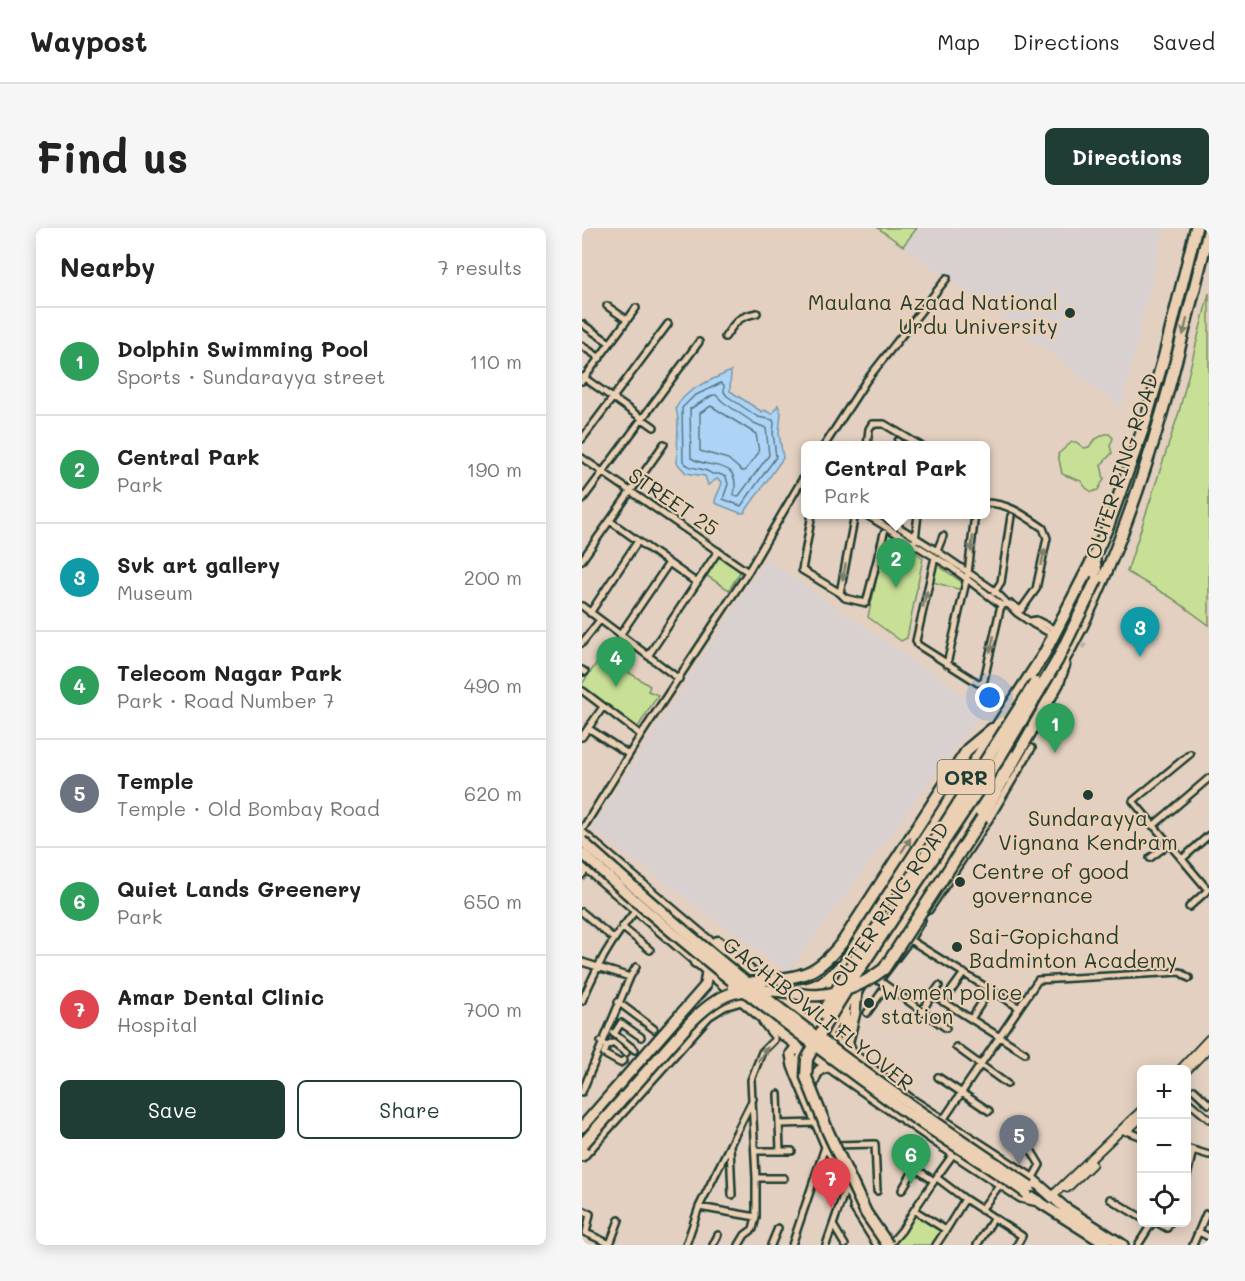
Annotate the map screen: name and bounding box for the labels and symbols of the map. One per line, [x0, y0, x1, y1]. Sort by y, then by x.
place label: Maulana Azaad National Urdu University [808, 288, 1058, 339]
marker: Maulana Azaad National Urdu University [1063, 306, 1077, 320]
one-way arrow [1179, 318, 1189, 337]
street label: OUTER RING ROAD [1078, 370, 1164, 562]
street label: STREET 25 [624, 461, 724, 541]
one-way arrow [967, 534, 976, 553]
pin: 2 [876, 538, 916, 588]
one-way arrow [1039, 547, 1048, 566]
one-way arrow [839, 563, 848, 582]
one-way arrow [920, 590, 930, 608]
pin: 3 [1120, 608, 1160, 657]
one-way arrow [987, 635, 996, 654]
pin: 4 [597, 638, 636, 687]
your location [975, 683, 1004, 712]
pin: 1 [1036, 704, 1074, 753]
road number: ORR [938, 760, 994, 794]
marker: Sundarayya Vignana Kendram [1081, 788, 1095, 802]
place label: Sundarayya Vignana Kendram [998, 804, 1178, 855]
street label: OUTER RING ROAD [824, 816, 954, 992]
one-way arrow [900, 837, 911, 853]
place label: Centre of good governance [972, 857, 1129, 908]
marker: Centre of good governance [953, 875, 967, 889]
place label: Sai-Gopichand Badminton Academy [969, 922, 1177, 973]
street label: GACHIBOWLI FLYOVER [718, 930, 920, 1096]
marker: Sai-Gopichand Badminton Academy [950, 940, 964, 954]
place label: Women police station [881, 978, 1022, 1029]
marker: Women police station [862, 996, 876, 1010]
one-way arrow [757, 1046, 769, 1062]
pin: 5 [1000, 1116, 1038, 1165]
pin: 6 [892, 1134, 930, 1184]
pin: 7 [812, 1158, 850, 1208]

